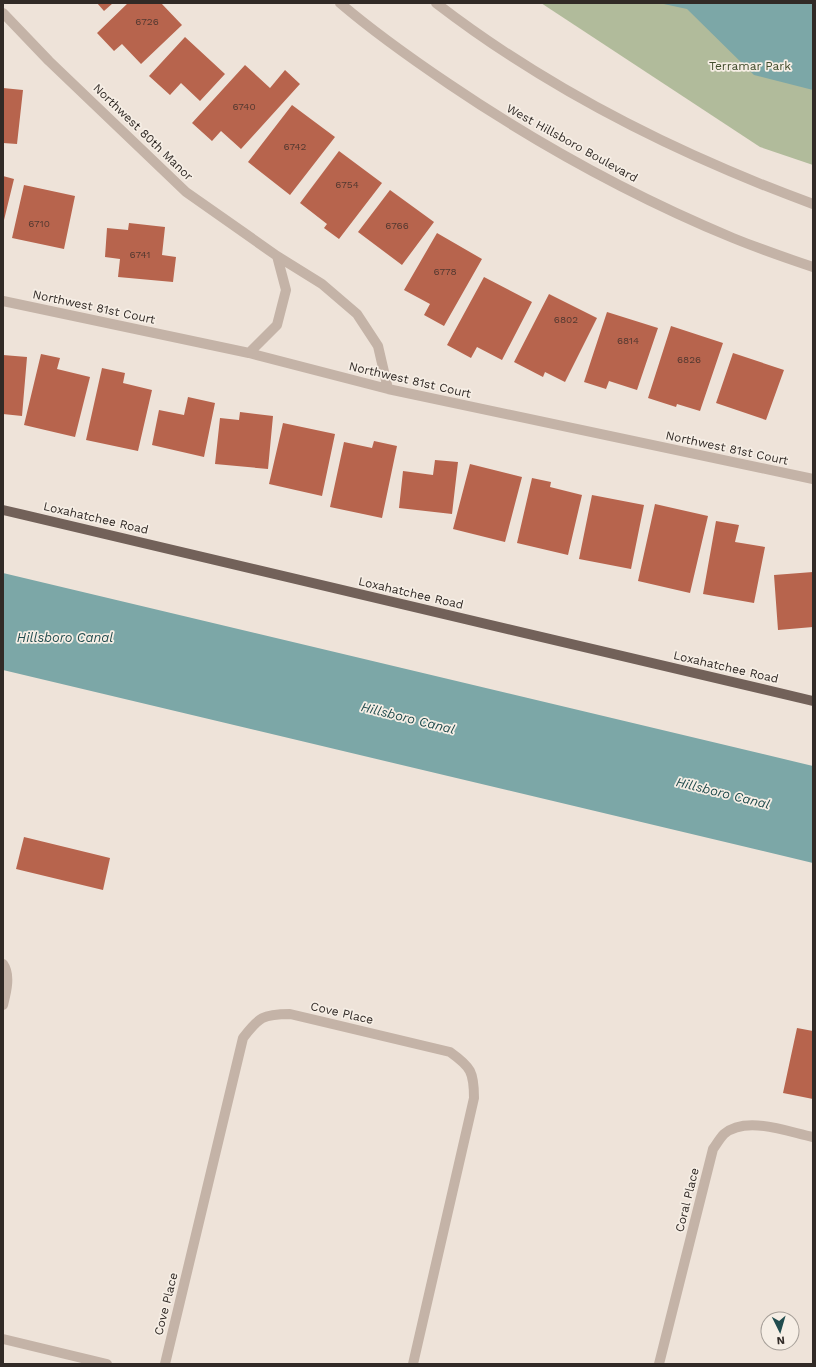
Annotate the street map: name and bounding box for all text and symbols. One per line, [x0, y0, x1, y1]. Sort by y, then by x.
house number: 6726 [135, 16, 159, 27]
park label: Terramar Park [709, 59, 791, 73]
street label: Northwest 80th Manor [90, 81, 196, 183]
house number: 6740 [232, 101, 256, 112]
street label: West Hillsboro Boulevard [504, 101, 640, 185]
house number: 6742 [284, 141, 307, 152]
house number: 6754 [335, 179, 359, 190]
house number: 6710 [28, 218, 50, 229]
house number: 6766 [385, 220, 409, 231]
house number: 6741 [130, 249, 150, 260]
house number: 6778 [433, 266, 457, 277]
street label: Northwest 81st Court [31, 287, 157, 327]
house number: 6802 [554, 314, 578, 325]
house number: 6814 [617, 335, 639, 346]
house number: 6826 [677, 354, 701, 365]
street label: Northwest 81st Court [348, 359, 472, 401]
street label: Northwest 81st Court [664, 428, 790, 468]
street label: Loxahatchee Road [42, 499, 150, 537]
street label: Loxahatchee Road [357, 574, 465, 612]
water label: Hillsboro Canal [17, 630, 113, 645]
street label: Loxahatchee Road [672, 648, 780, 686]
water label: Hillsboro Canal [359, 699, 457, 737]
water label: Hillsboro Canal [674, 774, 772, 812]
street label: Cove Place [309, 999, 375, 1027]
street label: Coral Place [672, 1166, 702, 1234]
street label: Cove Place [151, 1271, 181, 1337]
north arrow [760, 1311, 800, 1351]
text: N [776, 1334, 785, 1347]

